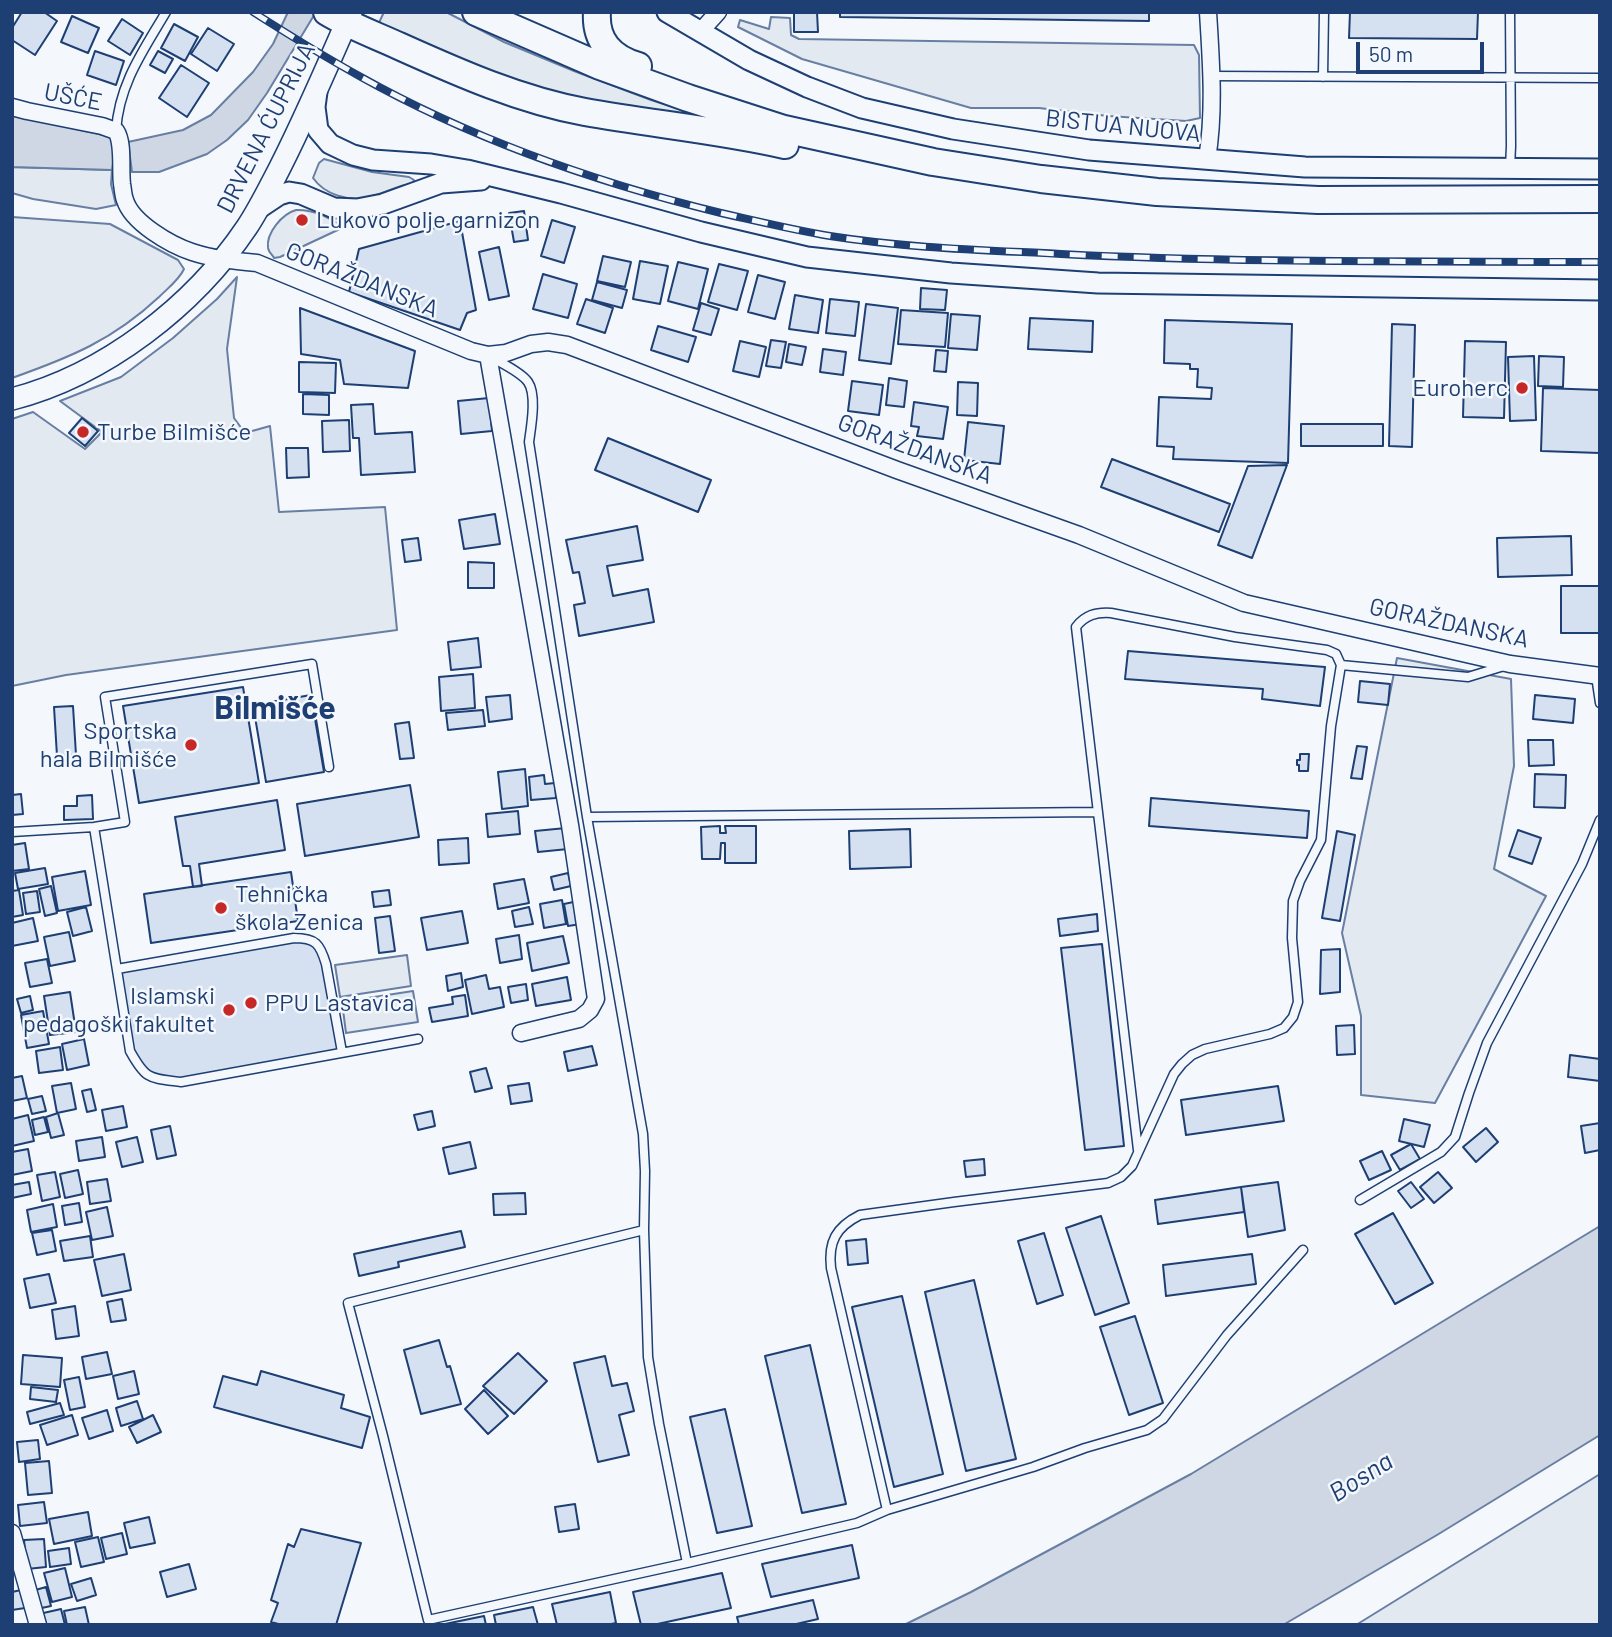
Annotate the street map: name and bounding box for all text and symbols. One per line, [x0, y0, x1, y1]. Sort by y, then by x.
scale bar [1360, 28, 1488, 72]
street label: DRVENA ĆUPRIJA [211, 38, 321, 218]
text: 50 m [1369, 41, 1413, 66]
street label: UŠĆE [41, 77, 105, 117]
street label: BISTUA NUOVA [1044, 104, 1202, 148]
place label: Lukovo polje garnizon [316, 206, 540, 234]
marker: Lukovo polje garnizon [294, 212, 310, 228]
street label: GORAŽDANSKA [281, 236, 443, 324]
place label: Euroherc [1412, 374, 1508, 402]
marker: Euroherc [1514, 380, 1530, 396]
street label: GORAŽDANSKA [834, 408, 996, 490]
place label: Turbe Bilmišće [97, 418, 251, 446]
marker: Turbe Bilmišće [75, 424, 91, 440]
street label: GORAŽDANSKA [1367, 592, 1531, 654]
district label: Bilmišće [214, 689, 336, 727]
place label: Sportska hala Bilmišće [40, 717, 177, 773]
marker: Sportska hala Bilmišće [183, 737, 199, 753]
place label: Tehnička škola Zenica [235, 880, 364, 936]
marker: Tehnička škola Zenica [213, 900, 229, 916]
place label: Islamski pedagoški fakultet [23, 982, 215, 1038]
place label: PPU Lastavica [265, 989, 414, 1017]
marker: PPU Lastavica [243, 995, 259, 1011]
marker: Islamski pedagoški fakultet [221, 1002, 237, 1018]
water label: Bosna [1323, 1445, 1399, 1509]

